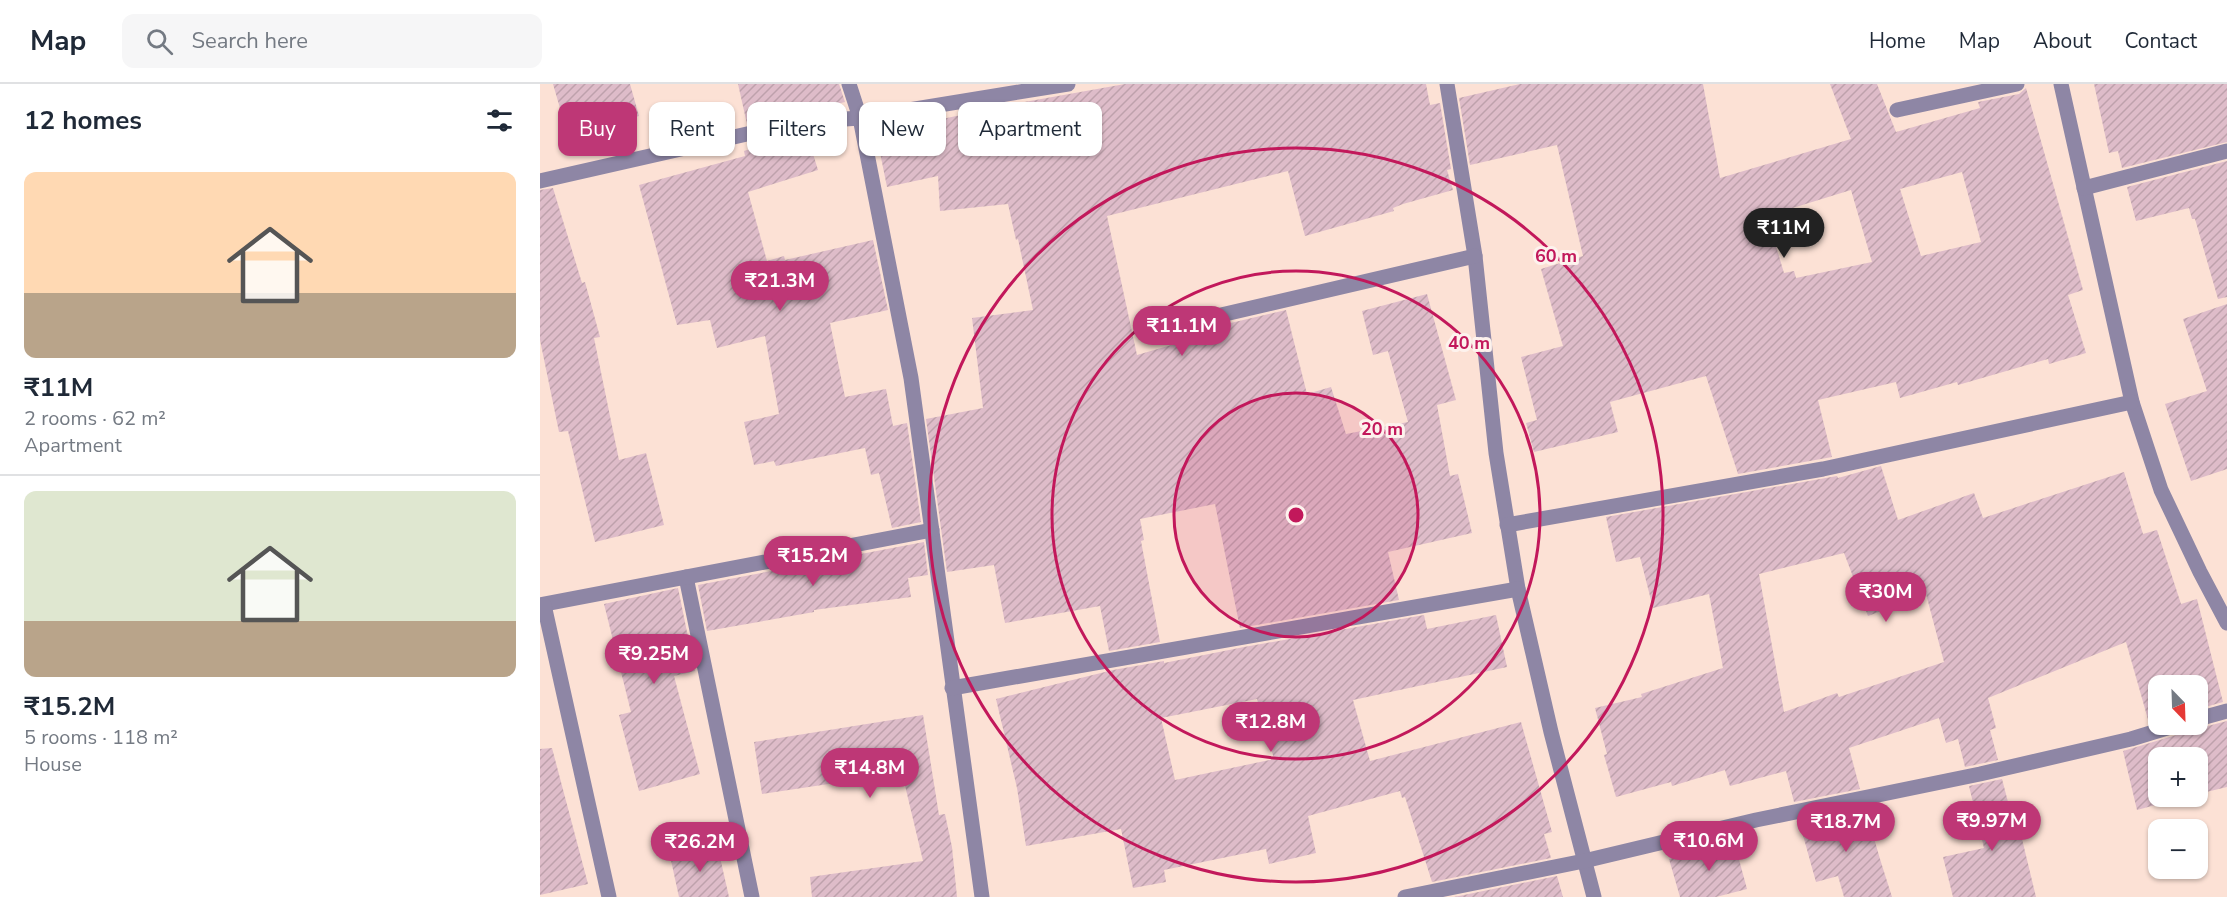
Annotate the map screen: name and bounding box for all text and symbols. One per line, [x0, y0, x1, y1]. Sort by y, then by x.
search box [122, 14, 542, 68]
text: Map [30, 22, 86, 60]
icon: search [143, 25, 176, 58]
text: Search here [191, 26, 308, 56]
text: Home [1869, 27, 1926, 55]
text: Map [1959, 27, 2000, 55]
text: About [2033, 27, 2091, 55]
text: Contact [2124, 27, 2197, 55]
chip: Buy [558, 102, 637, 156]
chip: Rent [649, 102, 735, 156]
chip: Filters [747, 102, 847, 156]
chip: New [859, 102, 946, 156]
chip: Apartment [958, 102, 1102, 156]
text: 12 homes [24, 103, 142, 138]
icon: filters [483, 104, 516, 137]
pin: ₹11M [1748, 208, 1820, 259]
icon: home [216, 211, 324, 319]
text: ₹11M [1757, 214, 1811, 241]
text: 60 m [1535, 244, 1577, 268]
pin: ₹21.3M [731, 261, 829, 312]
text: ₹21.3M [745, 267, 815, 294]
pin: ₹11.1M [1133, 306, 1231, 357]
text: ₹11.1M [1147, 312, 1217, 339]
text: 40 m [1448, 331, 1490, 355]
text: ₹11M [24, 370, 93, 405]
text: 2 rooms · 62 m² [24, 405, 166, 432]
text: 20 m [1361, 417, 1403, 441]
text: Apartment [24, 432, 122, 459]
centre of rings [1286, 505, 1306, 525]
icon: home [216, 530, 324, 638]
pin: ₹15.2M [764, 536, 862, 587]
text: ₹15.2M [778, 542, 848, 569]
pin: ₹30M [1850, 572, 1922, 623]
text: ₹30M [1859, 578, 1913, 605]
pin: ₹9.25M [605, 634, 703, 685]
text: ₹9.25M [619, 640, 689, 667]
north arrow [2148, 675, 2208, 735]
map controls [2148, 675, 2208, 879]
text: ₹15.2M [24, 689, 115, 724]
pin: ₹12.8M [1222, 702, 1320, 753]
text: ₹12.8M [1236, 708, 1306, 735]
text: 5 rooms · 118 m² [24, 724, 178, 751]
button: + [2148, 747, 2208, 807]
pin: ₹14.8M [821, 748, 919, 799]
text: House [24, 751, 82, 778]
text: ₹14.8M [835, 754, 905, 781]
pin: ₹9.97M [1943, 801, 2041, 852]
pin: ₹18.7M [1797, 802, 1895, 853]
text: ₹9.97M [1957, 807, 2027, 834]
text: ₹18.7M [1811, 808, 1881, 835]
button: − [2148, 819, 2208, 879]
pin: ₹10.6M [1660, 821, 1758, 872]
pin: ₹26.2M [651, 822, 749, 873]
text: ₹10.6M [1674, 827, 1744, 854]
text: ₹26.2M [665, 828, 735, 855]

